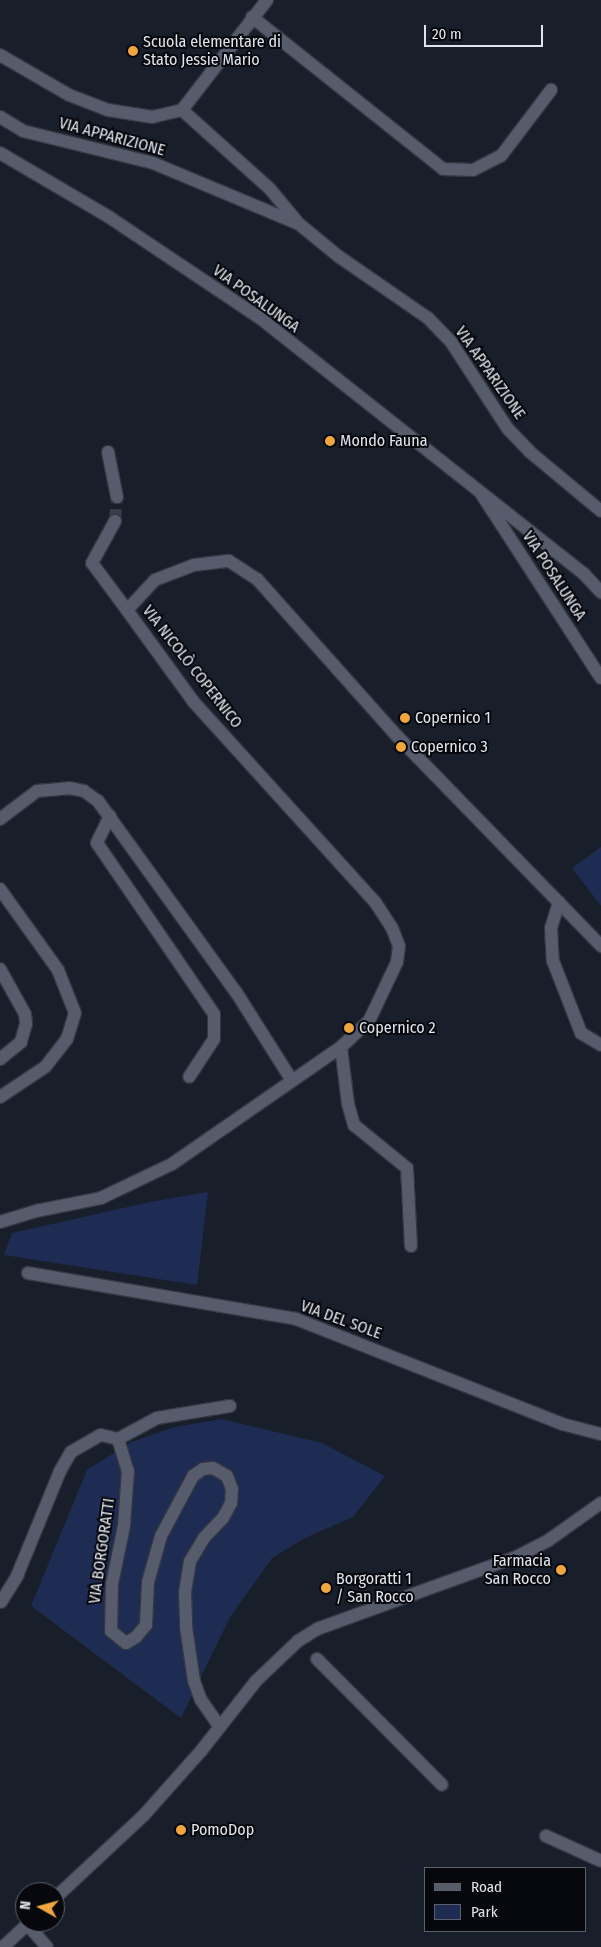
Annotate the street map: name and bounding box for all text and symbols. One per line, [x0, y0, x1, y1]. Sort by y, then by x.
scale bar [426, 15, 545, 47]
text: 20 m [432, 25, 462, 43]
place label: Scuola elementare di Stato Jessie Mario [143, 32, 281, 70]
marker: Scuola elementare di Stato Jessie Mario [127, 45, 139, 57]
street label: VIA APPARIZIONE [57, 114, 167, 160]
street label: VIA POSALUNGA [209, 261, 303, 337]
street label: VIA APPARIZIONE [451, 323, 529, 423]
place label: Mondo Fauna [340, 431, 428, 451]
marker: Mondo Fauna [324, 435, 336, 447]
street label: VIA POSALUNGA [518, 528, 590, 624]
street label: VIA NICOLÒ COPERNICO [138, 602, 246, 732]
place label: Copernico 1 [415, 708, 491, 728]
marker: Copernico 1 [399, 712, 411, 724]
place label: Copernico 3 [411, 737, 488, 757]
marker: Copernico 3 [395, 741, 407, 753]
place label: Copernico 2 [359, 1018, 435, 1038]
marker: Copernico 2 [343, 1022, 355, 1034]
street label: VIA DEL SOLE [298, 1296, 384, 1344]
street label: VIA BORGORATTI [85, 1497, 119, 1605]
place label: Farmacia San Rocco [485, 1551, 551, 1589]
marker: Farmacia San Rocco [555, 1564, 567, 1576]
place label: Borgoratti 1 / San Rocco [336, 1569, 414, 1607]
marker: Borgoratti 1 / San Rocco [320, 1582, 332, 1594]
place label: PomoDop [191, 1820, 254, 1840]
marker: PomoDop [175, 1824, 187, 1836]
legend [424, 1867, 586, 1932]
text: Road [471, 1878, 502, 1896]
north arrow [15, 1882, 65, 1932]
text: N [17, 1900, 35, 1910]
text: Park [471, 1903, 498, 1921]

